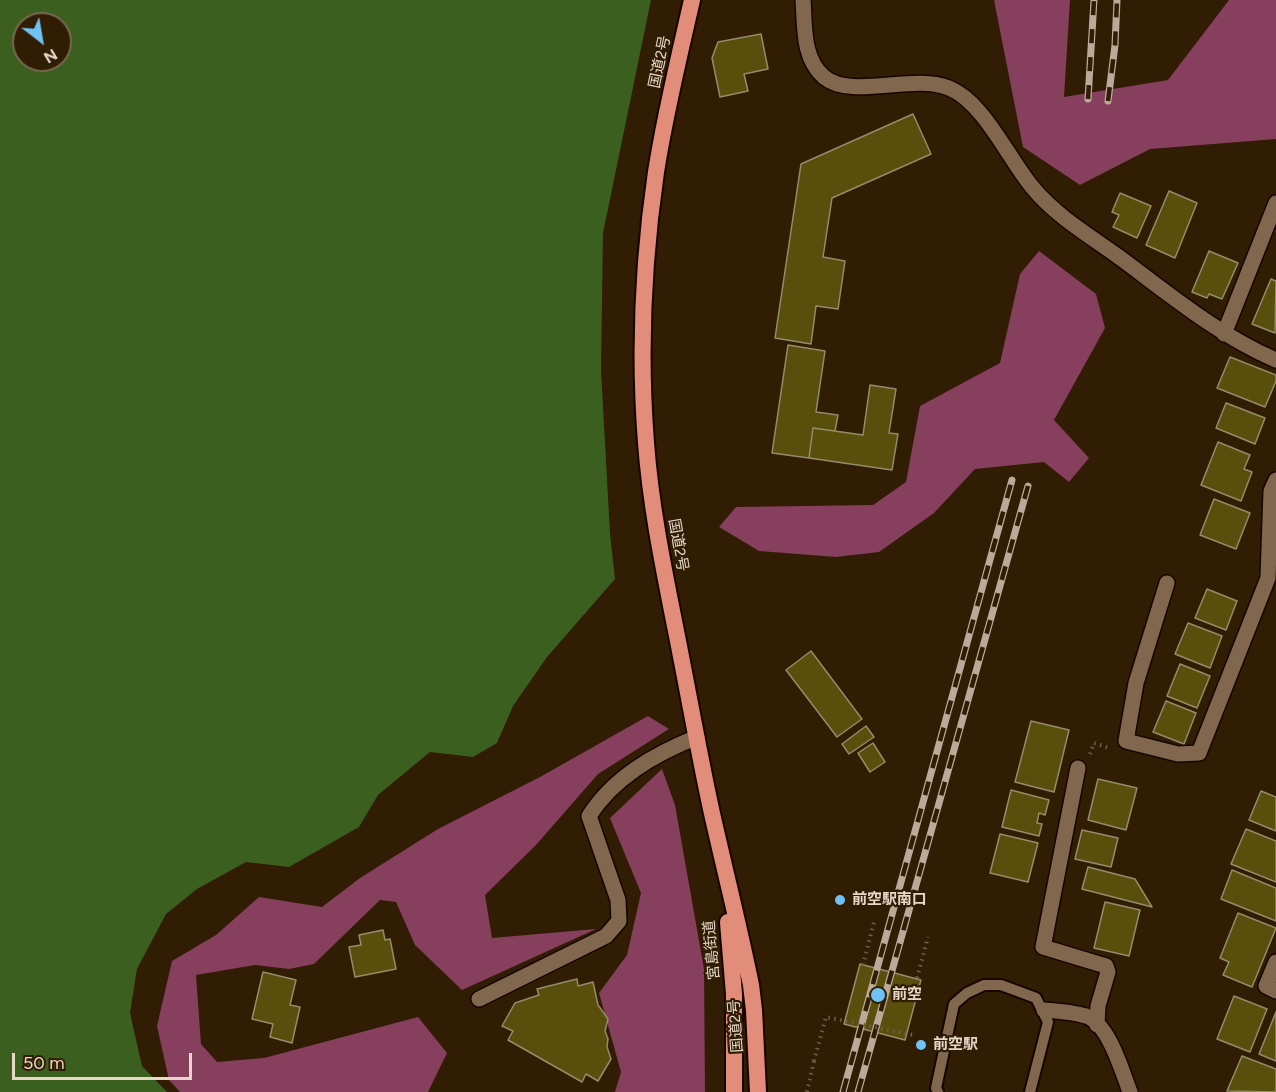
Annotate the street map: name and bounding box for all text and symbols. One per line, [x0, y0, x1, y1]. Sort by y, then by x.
north arrow [12, 12, 72, 72]
street label: 国道2号 [646, 34, 674, 90]
text: N [40, 45, 61, 67]
street label: 国道2号 [665, 517, 691, 573]
place label: 前空駅南口 [852, 891, 927, 909]
marker: 前空駅南口 [833, 893, 847, 907]
street label: 宮島街道 [700, 919, 724, 981]
marker: 前空 [869, 986, 887, 1004]
place label: 前空 [892, 986, 922, 1004]
street label: 国道2号 [725, 999, 747, 1053]
place label: 前空駅 [933, 1036, 978, 1054]
marker: 前空駅 [914, 1038, 928, 1052]
scale bar [15, 1041, 195, 1079]
text: 50 m [23, 1052, 65, 1074]

